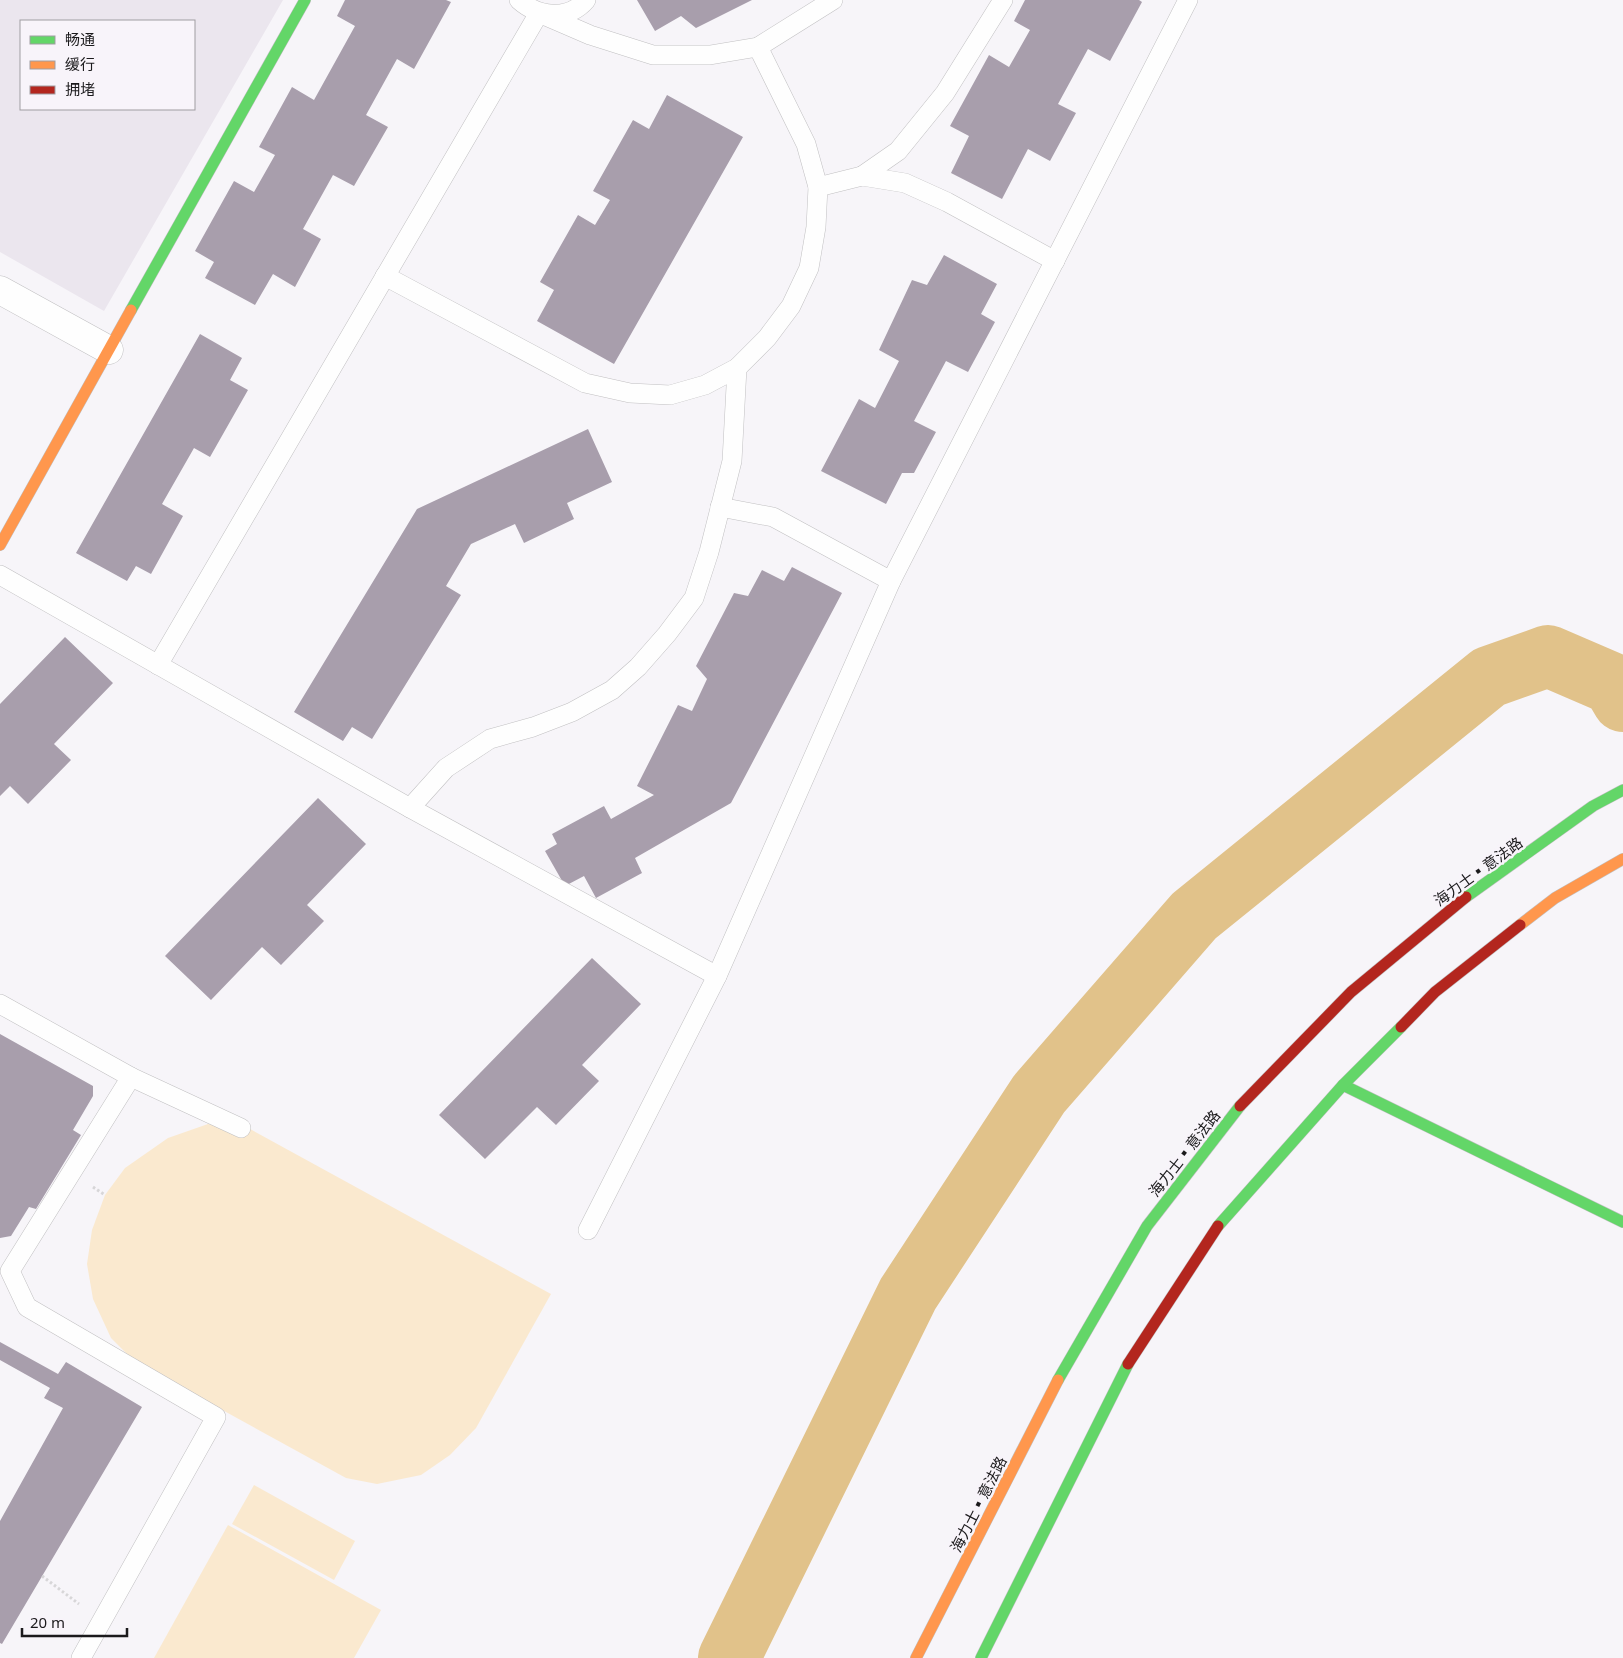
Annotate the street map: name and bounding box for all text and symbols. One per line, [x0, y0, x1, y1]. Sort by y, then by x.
legend [20, 20, 195, 110]
text: 畅通 [65, 29, 95, 49]
text: 缓行 [65, 54, 95, 74]
text: 拥堵 [65, 79, 95, 99]
street label: 海力士▪意法路 [1430, 832, 1526, 910]
street label: 海力士▪意法路 [1144, 1105, 1224, 1201]
street label: 海力士▪意法路 [945, 1453, 1011, 1555]
scale bar [22, 1606, 128, 1638]
text: 20 m [30, 1612, 65, 1632]

